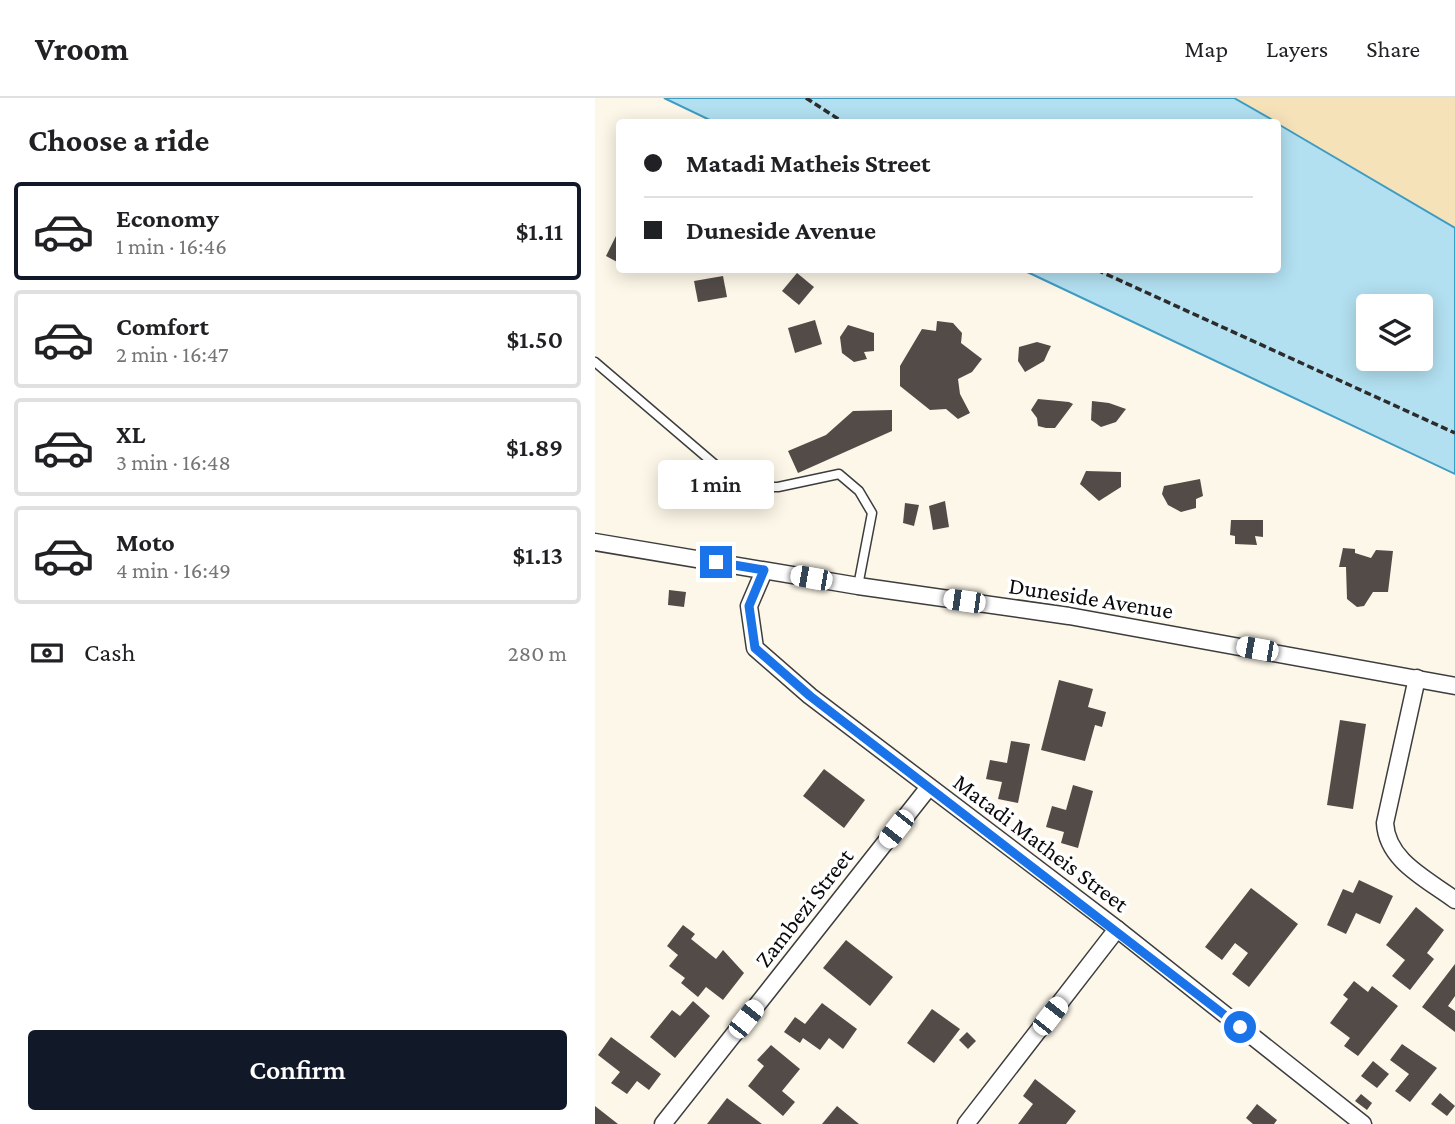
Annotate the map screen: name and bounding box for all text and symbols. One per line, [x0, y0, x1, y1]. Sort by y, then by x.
text: Vroom [35, 30, 129, 67]
text: Map [1184, 35, 1228, 62]
text: Layers [1266, 35, 1328, 62]
text: Share [1366, 35, 1420, 62]
text: Choose a ride [28, 122, 209, 158]
text: Matadi Matheis Street [686, 149, 930, 178]
icon: car [32, 200, 95, 263]
text: Economy [116, 204, 219, 233]
text: Duneside Avenue [686, 216, 876, 245]
text: $1.11 [516, 217, 563, 246]
text: 1 min · 16:46 [116, 233, 227, 259]
map controls [1356, 294, 1433, 371]
button: layers [1356, 294, 1433, 371]
icon: car [32, 308, 95, 371]
text: Comfort [116, 312, 209, 341]
text: $1.50 [506, 325, 563, 354]
text: 2 min · 16:47 [116, 341, 229, 367]
icon: car [32, 416, 95, 479]
text: XL [116, 420, 145, 449]
text: $1.89 [506, 433, 563, 462]
text: 3 min · 16:48 [116, 449, 231, 475]
callout: 1 min [658, 461, 774, 510]
text: 1 min [690, 471, 742, 497]
icon: car [32, 524, 95, 587]
text: Moto [116, 528, 175, 557]
text: $1.13 [512, 541, 563, 570]
route end [700, 546, 732, 578]
text: 4 min · 16:49 [116, 557, 231, 583]
car [789, 564, 834, 592]
street label: Duneside Avenue [1007, 571, 1175, 624]
car [942, 588, 987, 614]
icon: cash [28, 634, 66, 672]
car [1235, 635, 1280, 663]
text: Cash [84, 638, 135, 667]
text: 280 m [508, 640, 567, 666]
street label: Matadi Matheis Street [948, 768, 1135, 918]
car [875, 806, 918, 852]
street label: Zambezi Street [749, 842, 859, 972]
car [1029, 993, 1072, 1039]
car [725, 996, 768, 1042]
route start [1224, 1011, 1256, 1043]
button: Confirm [28, 1030, 567, 1110]

